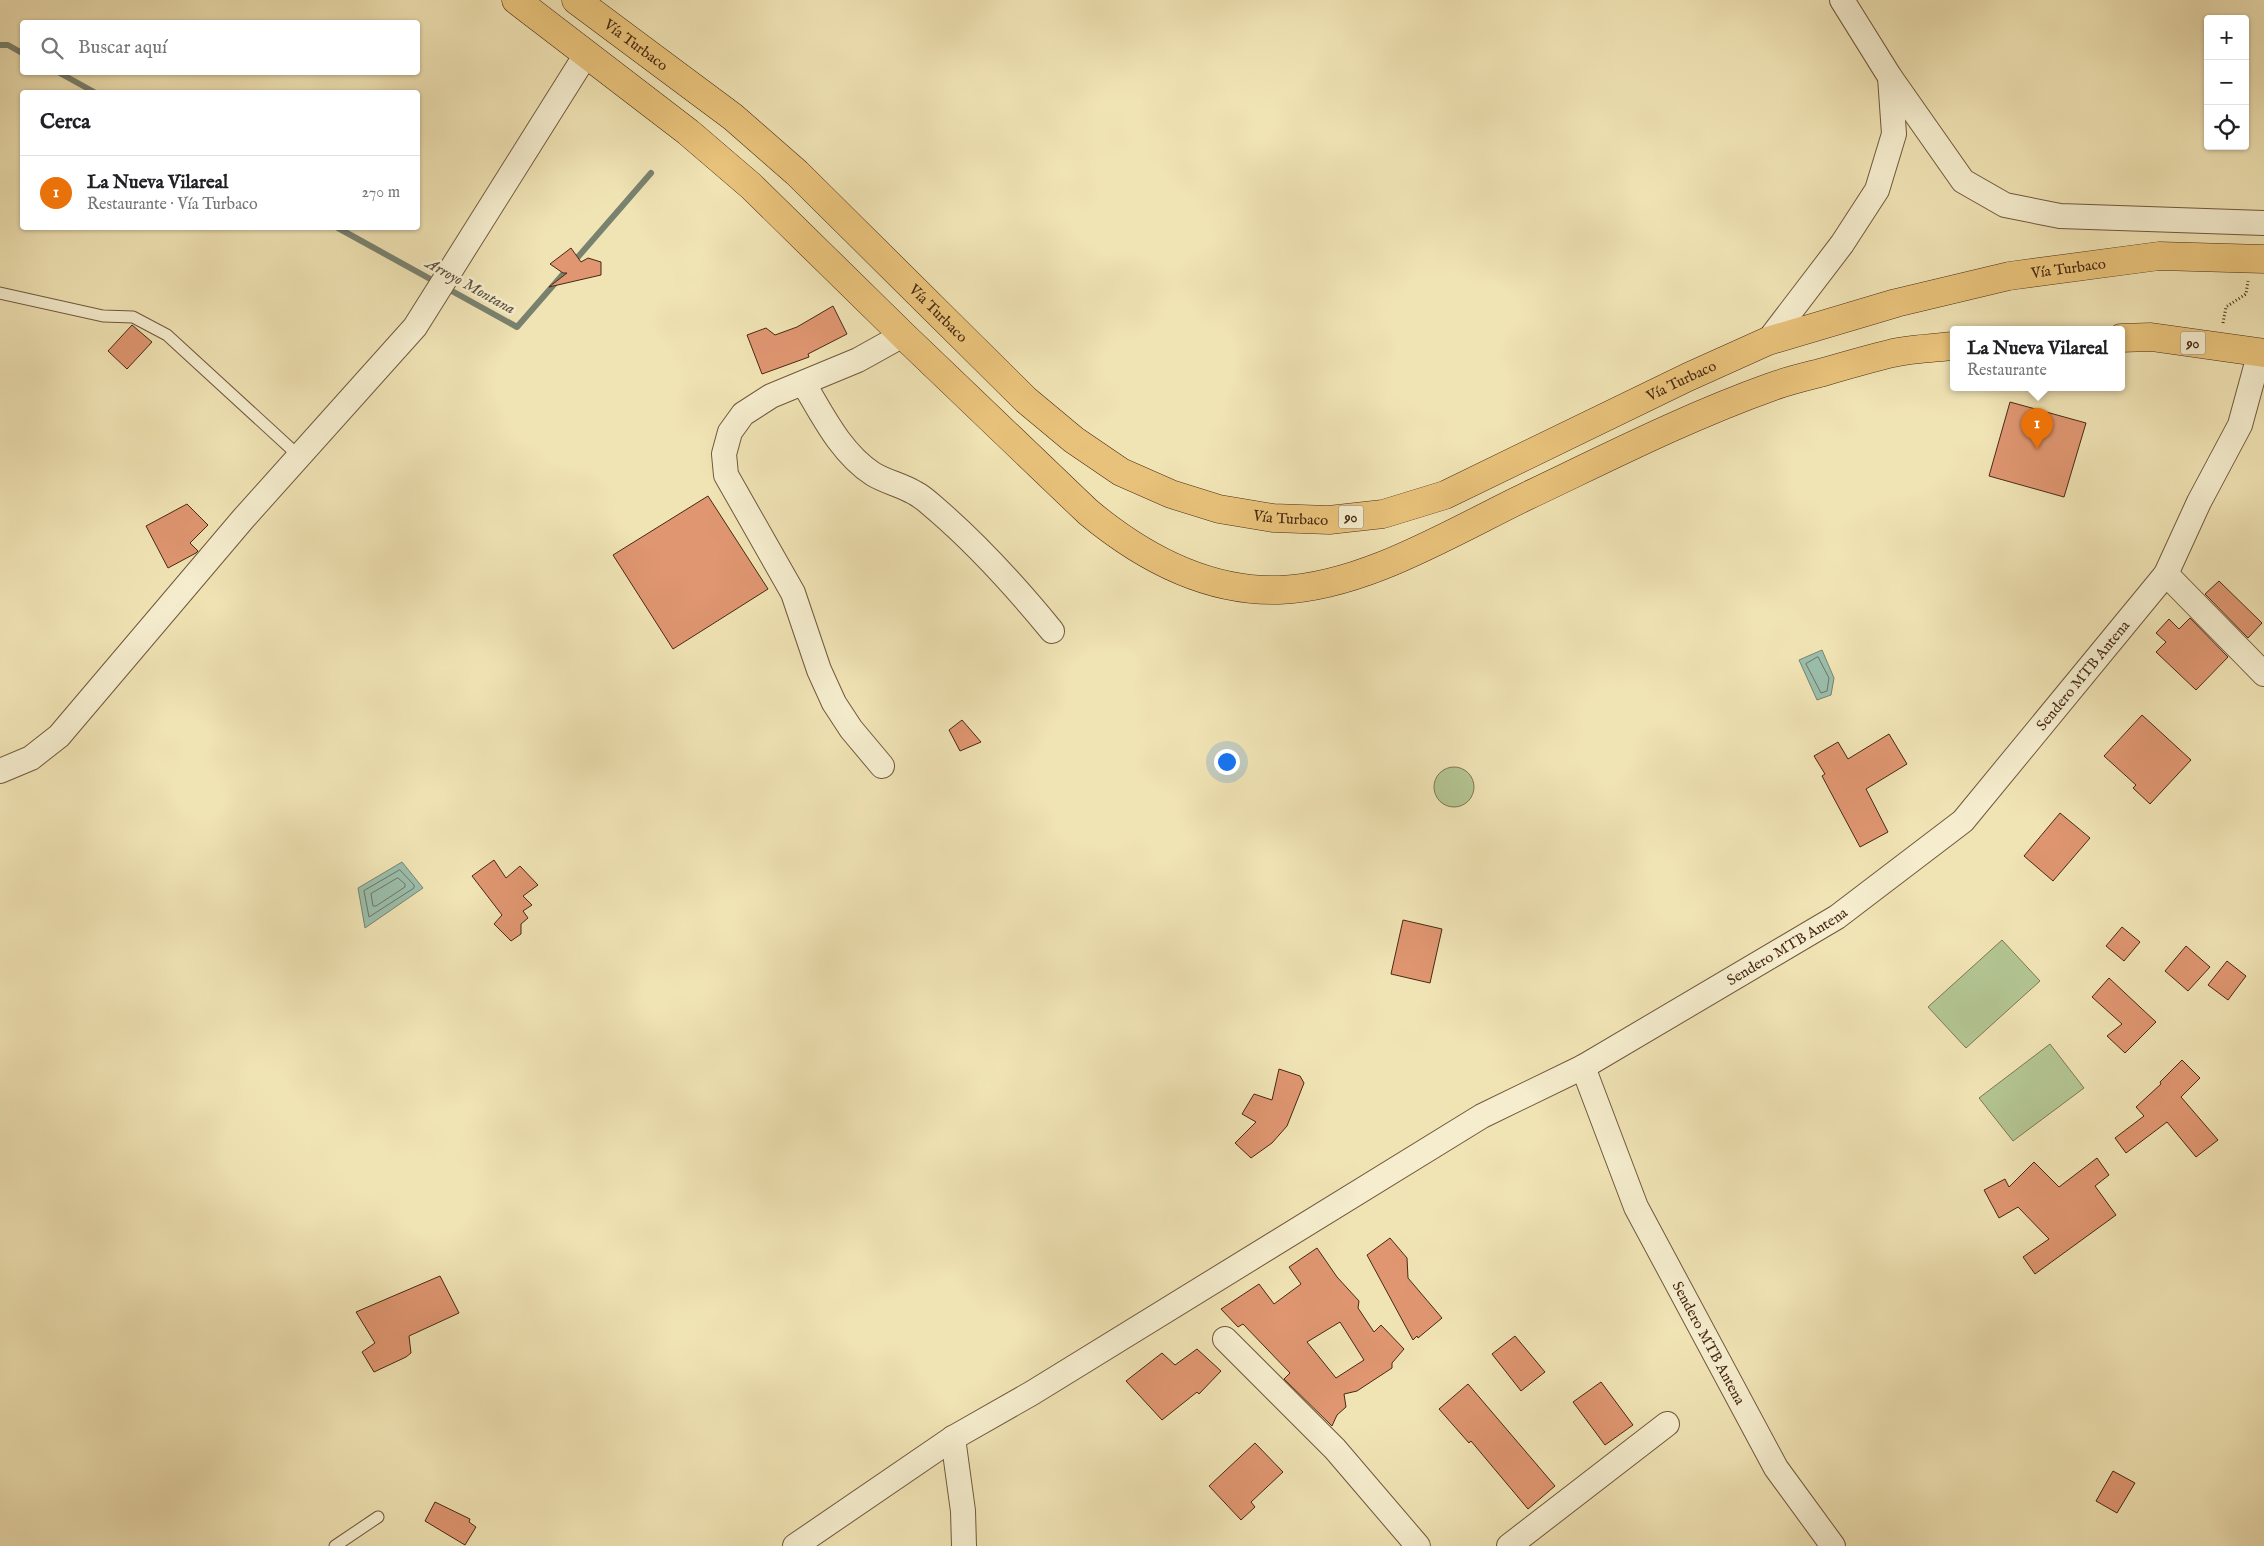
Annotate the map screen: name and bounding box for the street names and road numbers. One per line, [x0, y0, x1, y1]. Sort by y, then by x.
street label: Vía Turbaco [599, 15, 672, 75]
street label: Vía Turbaco [2029, 254, 2107, 283]
street label: Vía Turbaco [904, 280, 971, 347]
road number: 90 [2180, 332, 2206, 354]
street label: Vía Turbaco [1642, 356, 1719, 406]
street label: Vía Turbaco [1251, 506, 1329, 530]
road number: 90 [1338, 506, 1364, 528]
street label: Sendero MTB Antena [2032, 616, 2134, 735]
street label: Sendero MTB Antena [1723, 903, 1852, 990]
street label: Sendero MTB Antena [1668, 1278, 1750, 1409]

